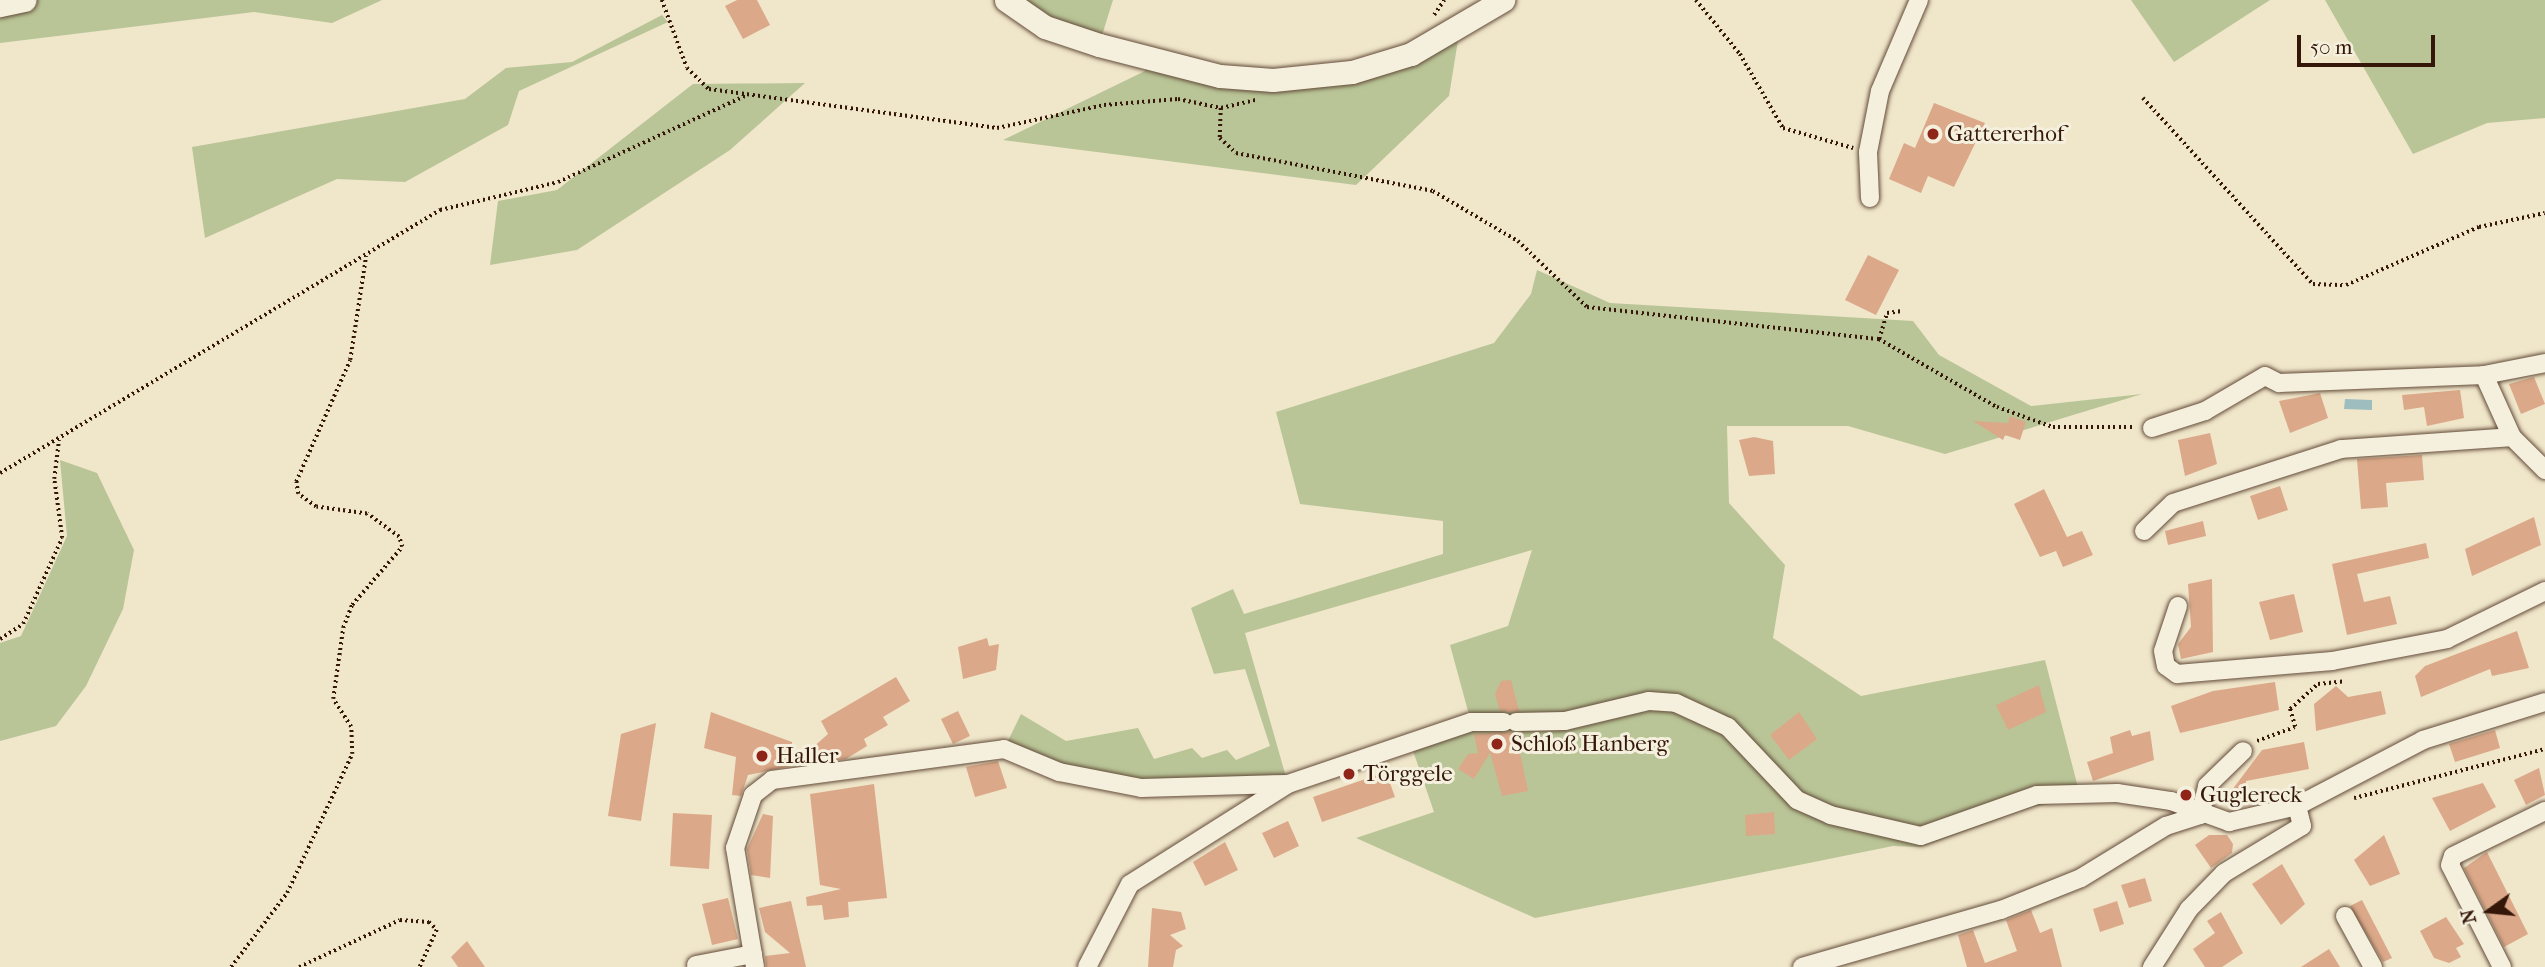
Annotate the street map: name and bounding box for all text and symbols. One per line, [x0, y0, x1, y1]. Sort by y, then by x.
scale bar [2300, 21, 2438, 65]
text: 50 m [2310, 35, 2353, 59]
place label: Gattererhof [1947, 120, 2064, 148]
marker: Gattererhof [1925, 126, 1941, 142]
place label: Schloß Hanberg [1511, 730, 1669, 758]
marker: Schloß Hanberg [1489, 736, 1505, 752]
place label: Haller [776, 742, 839, 770]
marker: Haller [754, 748, 770, 764]
place label: Törggele [1363, 760, 1453, 788]
marker: Törggele [1341, 766, 1357, 782]
place label: Guglereck [2200, 781, 2302, 809]
marker: Guglereck [2178, 787, 2194, 803]
north arrow [2454, 876, 2524, 946]
text: N [2456, 907, 2481, 926]

